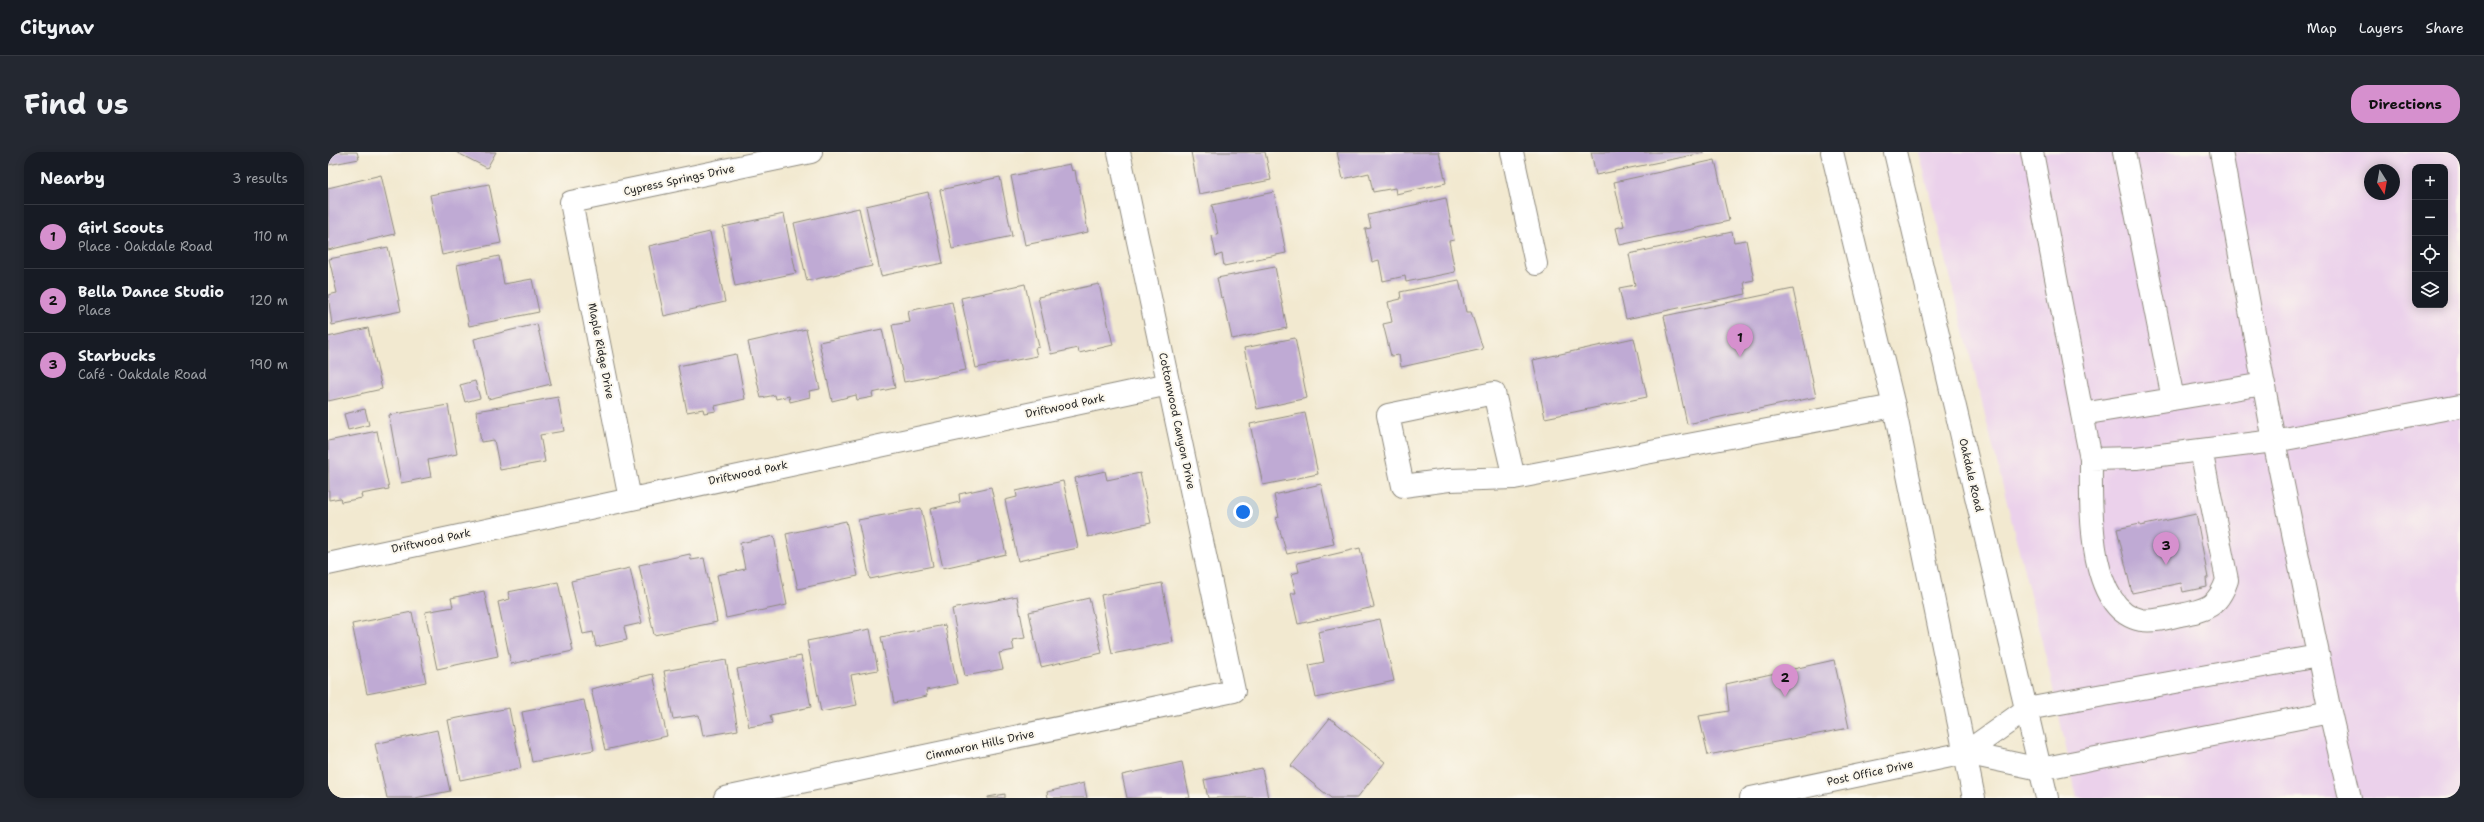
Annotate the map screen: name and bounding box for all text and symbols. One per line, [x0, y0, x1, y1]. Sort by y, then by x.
text: Citynav [20, 15, 94, 40]
text: Map [2307, 19, 2337, 37]
text: Layers [2359, 19, 2403, 37]
text: Share [2425, 19, 2464, 37]
text: Find us [24, 85, 129, 123]
button: Directions [2351, 85, 2460, 123]
street label: Cypress Springs Drive [622, 161, 736, 199]
north arrow [2364, 164, 2400, 200]
map controls [2412, 164, 2448, 308]
button: + [2412, 164, 2448, 200]
text: Nearby [40, 167, 105, 189]
text: 3 results [232, 170, 288, 187]
button: − [2412, 200, 2448, 236]
text: Girl Scouts [78, 218, 164, 238]
text: 1 [50, 228, 56, 245]
text: 110 m [253, 228, 288, 245]
button: locate [2412, 236, 2448, 272]
text: Place · Oakdale Road [78, 238, 213, 255]
button: layers [2412, 272, 2448, 308]
text: Bella Dance Studio [78, 282, 224, 302]
text: 2 [48, 292, 58, 309]
text: 120 m [250, 292, 288, 309]
text: Place [78, 302, 111, 319]
street label: Maple Ridge Drive [584, 302, 618, 400]
pin: 1 [1727, 324, 1753, 357]
text: Starbucks [78, 346, 156, 366]
street label: Cottonwood Canyon Drive [1155, 351, 1199, 491]
text: 3 [48, 356, 58, 373]
text: 190 m [249, 356, 288, 373]
text: Café · Oakdale Road [78, 366, 207, 383]
street label: Driftwood Park [1024, 390, 1106, 422]
street label: Oakdale Road [1955, 437, 1987, 513]
street label: Driftwood Park [707, 457, 789, 489]
your location [1233, 502, 1253, 522]
street label: Driftwood Park [390, 525, 472, 557]
pin: 3 [2153, 532, 2179, 565]
pin: 2 [1772, 664, 1798, 697]
street label: Cimmaron Hills Drive [924, 726, 1036, 764]
street label: Post Office Drive [1825, 757, 1915, 789]

